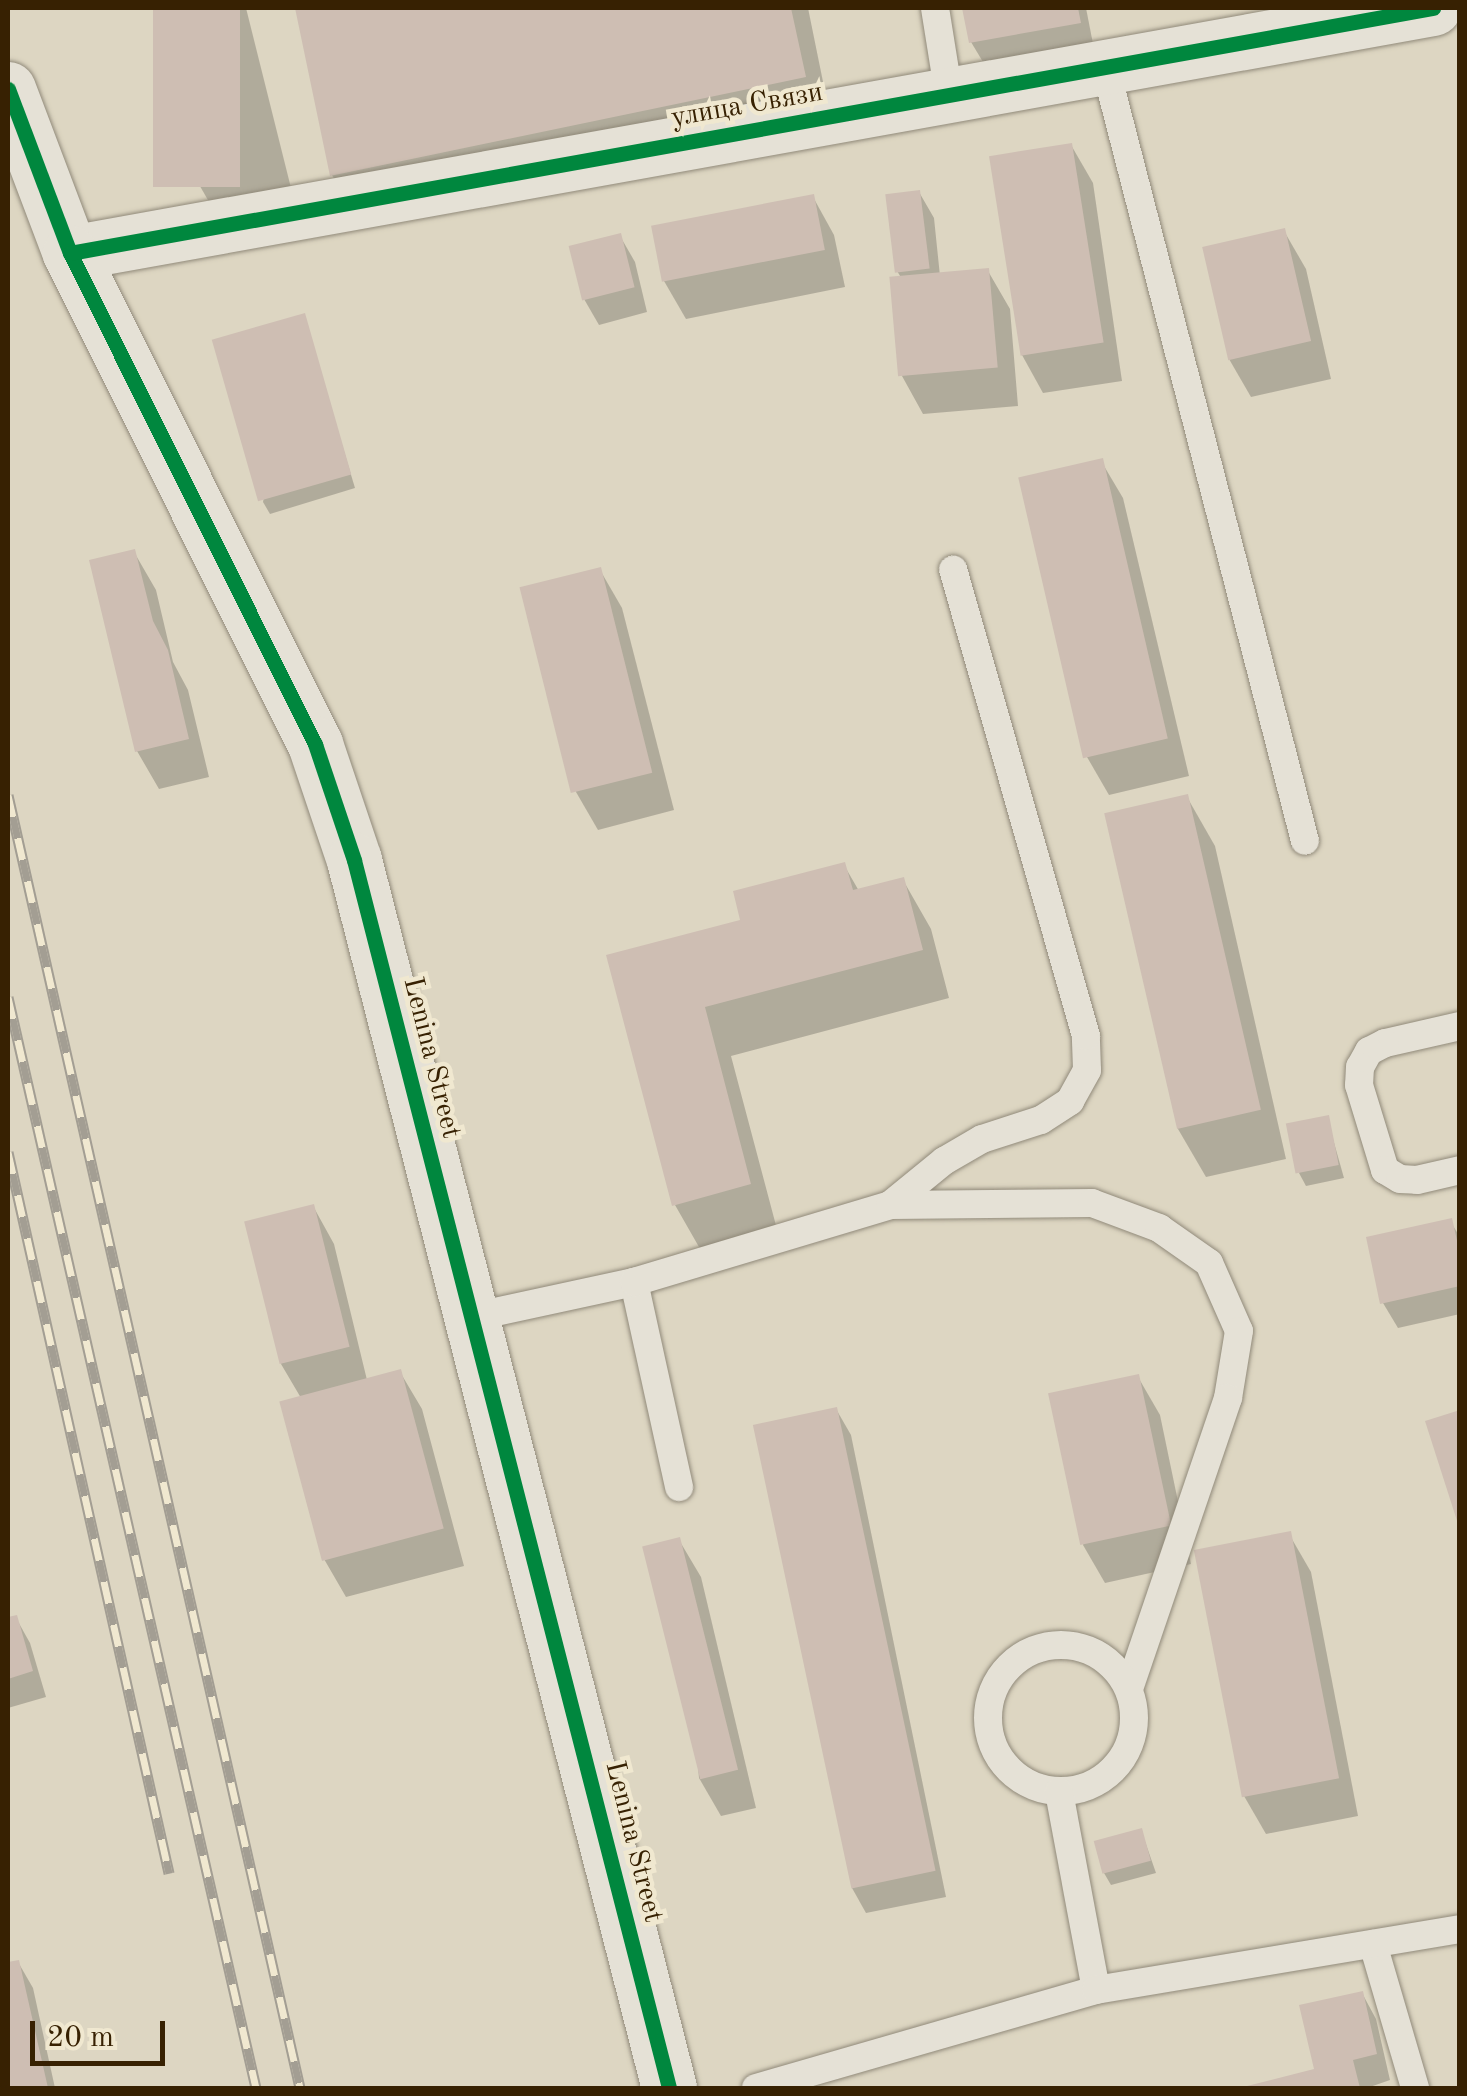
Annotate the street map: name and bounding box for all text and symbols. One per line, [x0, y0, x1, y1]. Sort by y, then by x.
street label: улица Связи [669, 76, 825, 136]
street label: Lenina Street [395, 974, 467, 1142]
street label: Lenina Street [597, 1758, 669, 1926]
scale bar [35, 2001, 170, 2063]
text: 20 m [47, 2023, 114, 2053]

